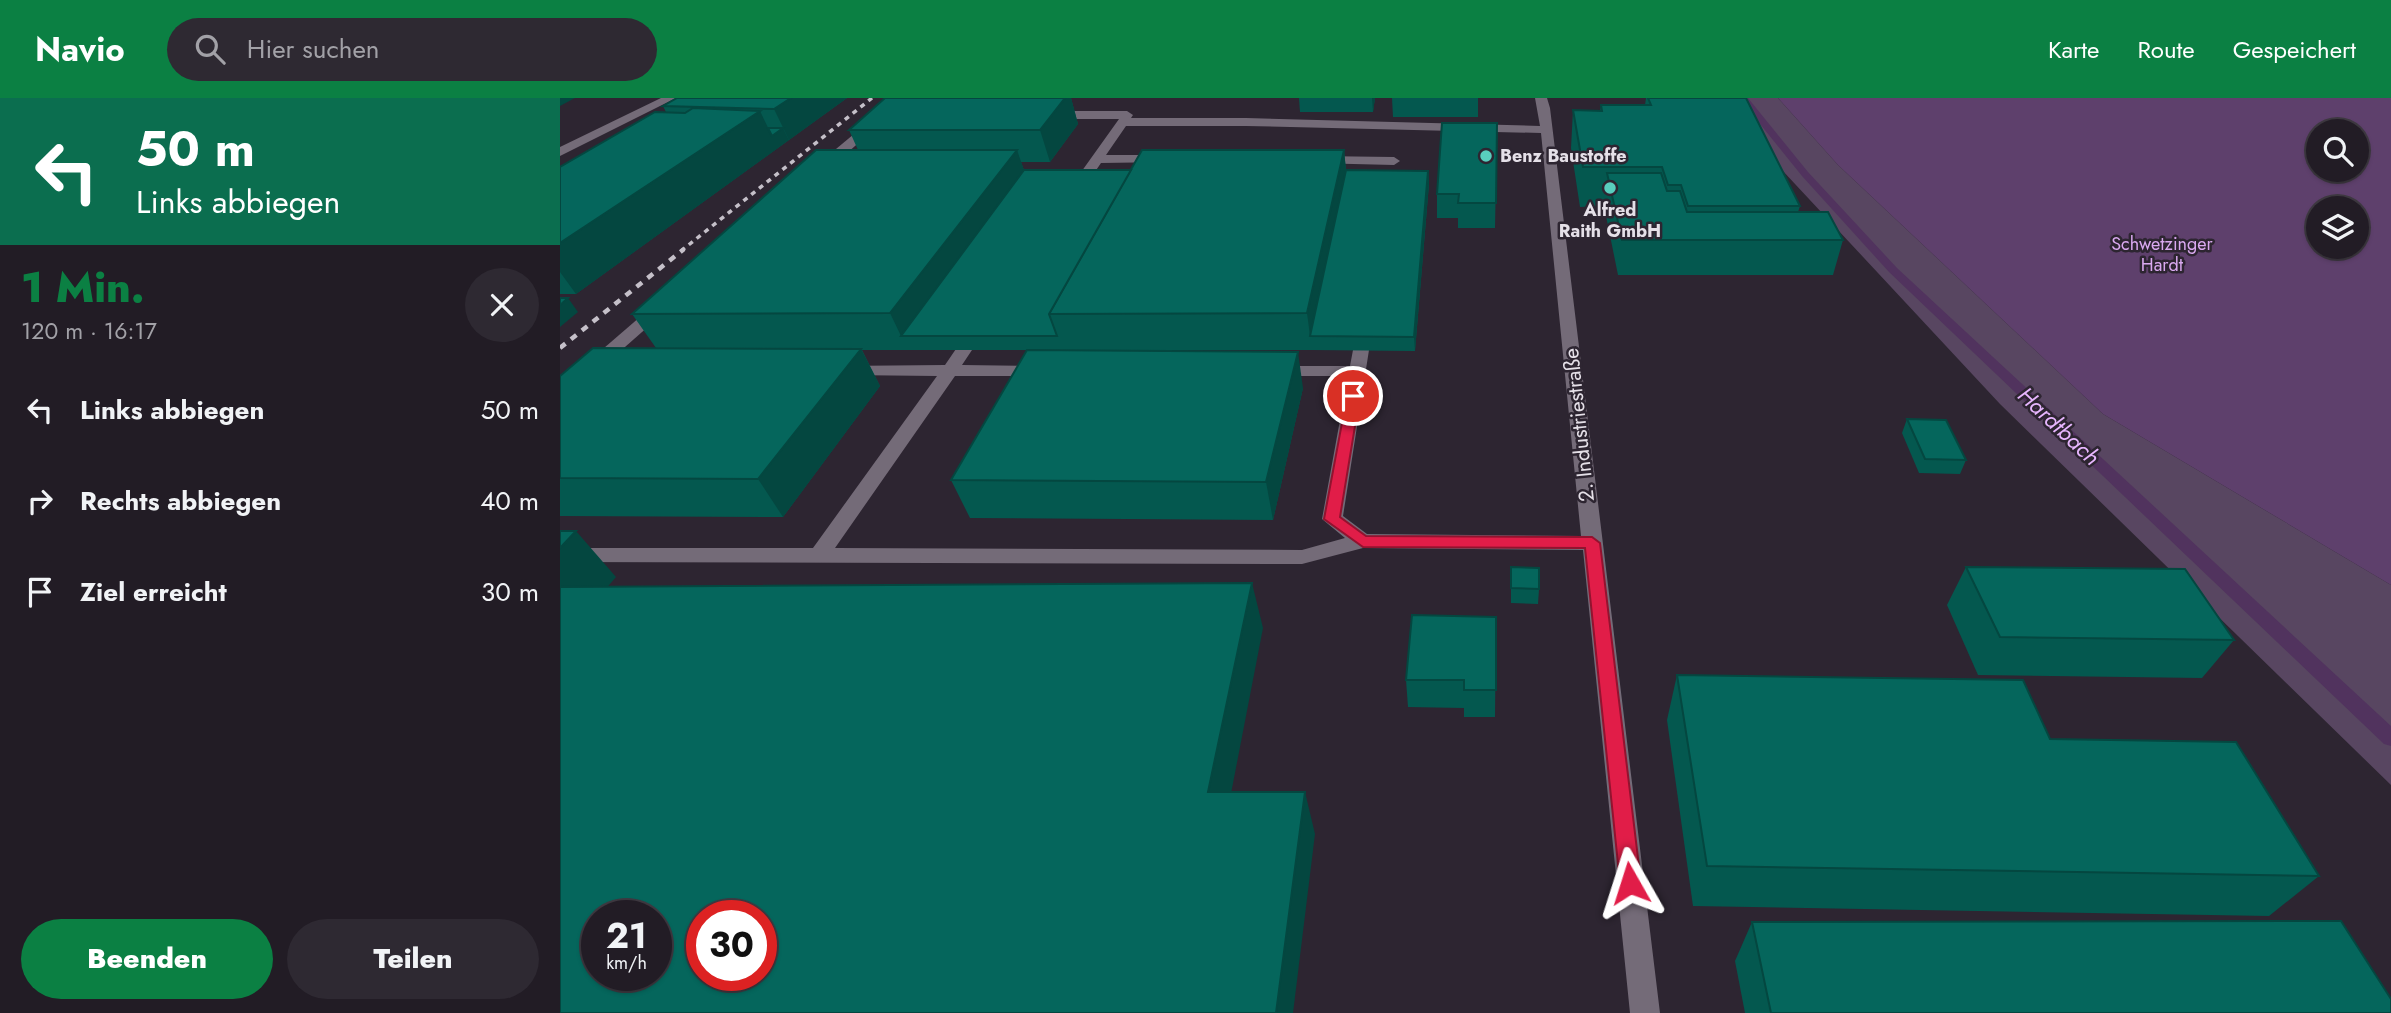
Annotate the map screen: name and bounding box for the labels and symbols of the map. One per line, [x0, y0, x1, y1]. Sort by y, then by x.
place label: Benz Baustoffe [1500, 143, 1627, 169]
marker: Benz Baustoffe [1478, 148, 1494, 164]
marker: Alfred Raith GmbH [1602, 180, 1618, 196]
place label: Alfred Raith GmbH [1559, 197, 1661, 244]
park label: Schwetzinger Hardt [2111, 231, 2214, 278]
street label: 2. Industriestraße [1556, 347, 1602, 503]
pin [1323, 366, 1383, 426]
water label: Hardtbach [2010, 379, 2108, 473]
position arrow [1593, 846, 1667, 920]
speed limit sign: 30 [686, 900, 777, 991]

